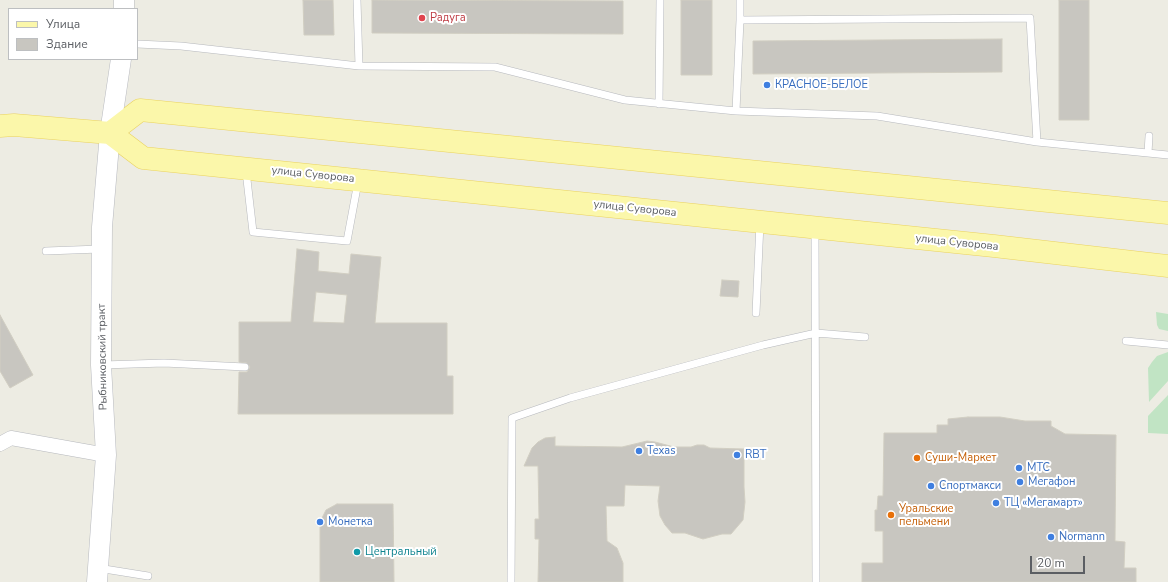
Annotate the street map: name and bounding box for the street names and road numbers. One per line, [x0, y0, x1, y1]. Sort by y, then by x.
street label: улица Суворова [271, 164, 355, 186]
street label: улица Суворова [593, 198, 677, 220]
street label: улица Суворова [915, 232, 999, 254]
street label: Рыбниковский тракт [95, 304, 111, 410]

